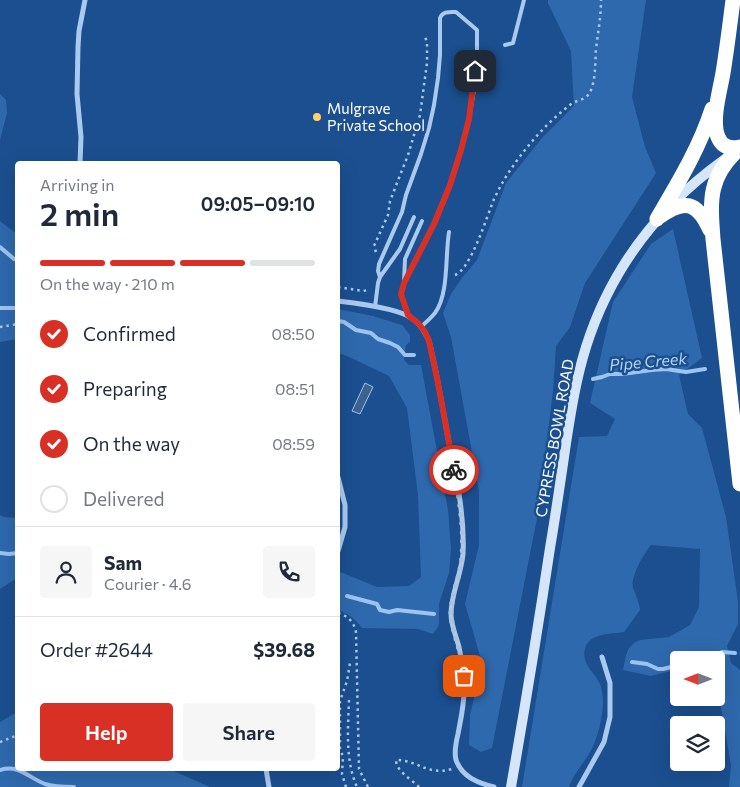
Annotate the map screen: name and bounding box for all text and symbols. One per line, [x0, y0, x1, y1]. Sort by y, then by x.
pin [454, 50, 496, 92]
icon: home [461, 57, 489, 85]
place label: Mulgrave Private School [327, 99, 425, 134]
marker: Mulgrave Private School [311, 111, 323, 123]
text: Arriving in [40, 175, 114, 194]
text: 09:05–09:10 [201, 192, 315, 215]
text: 2 min [40, 193, 119, 233]
text: On the way · 210 m [40, 274, 175, 293]
icon: check [40, 320, 68, 348]
text: Confirmed [83, 322, 176, 345]
text: 08:50 [271, 324, 315, 343]
water label: Pipe Creek [608, 348, 688, 374]
street label: CYPRESS BOWL ROAD [531, 358, 577, 518]
icon: check [40, 375, 68, 403]
text: Preparing [83, 377, 167, 400]
text: 08:51 [275, 379, 315, 398]
icon: check [40, 430, 68, 458]
text: On the way [83, 432, 180, 455]
text: 08:59 [272, 434, 315, 453]
courier [429, 445, 479, 495]
icon: bike [440, 456, 468, 484]
text: Delivered [83, 487, 164, 510]
button: person [40, 546, 92, 598]
button: phone [263, 546, 315, 598]
text: Sam [104, 551, 142, 574]
text: Courier · 4.6 [104, 574, 191, 593]
text: Order #2644 [40, 638, 153, 661]
text: $39.68 [253, 638, 315, 661]
north arrow [670, 651, 725, 706]
map controls [670, 651, 725, 771]
pin [443, 655, 485, 697]
icon: bag [450, 662, 478, 690]
button: Help [40, 703, 173, 761]
button: Share [183, 703, 315, 761]
button: layers [670, 716, 725, 771]

